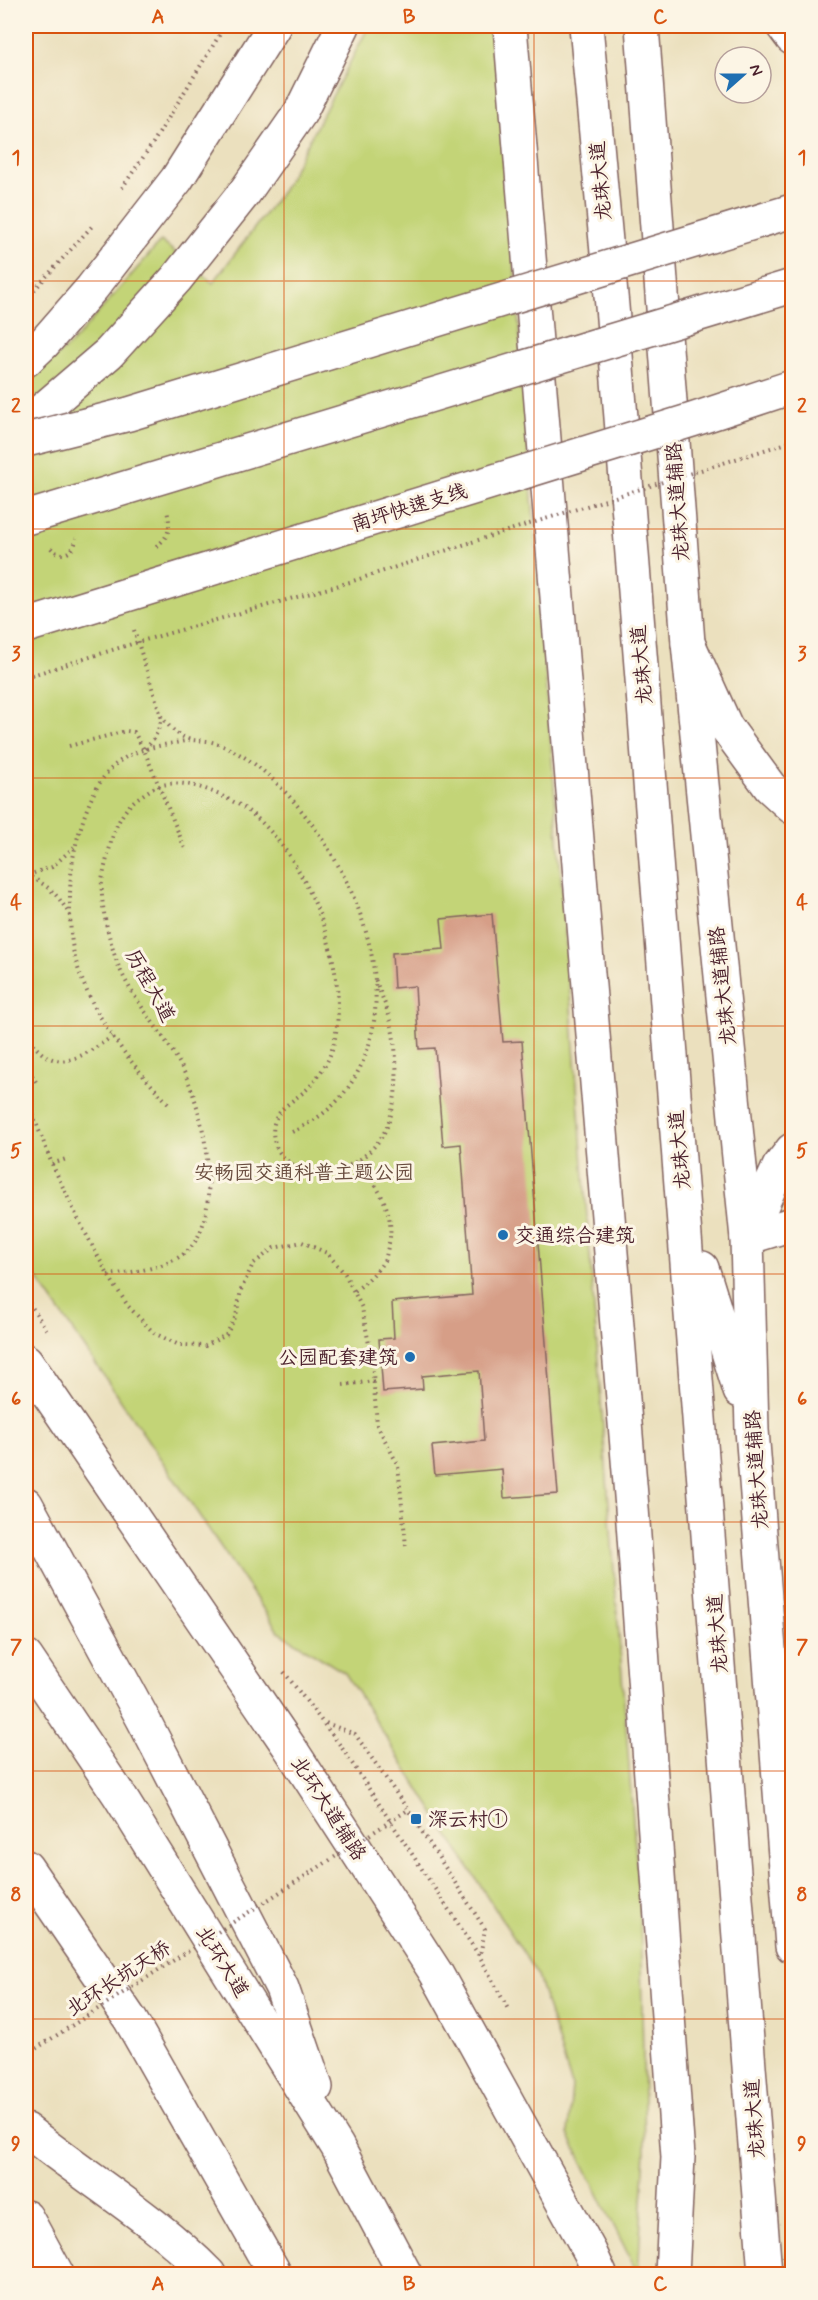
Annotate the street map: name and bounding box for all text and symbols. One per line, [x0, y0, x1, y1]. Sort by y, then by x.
text: A [151, 4, 165, 31]
text: B [403, 4, 416, 31]
text: C [653, 4, 668, 31]
north arrow [713, 45, 773, 105]
text: N [744, 61, 767, 79]
street label: 龙珠大道 [585, 140, 618, 222]
text: 1 [12, 145, 20, 172]
text: 1 [798, 145, 806, 172]
text: 2 [11, 393, 21, 420]
text: 2 [797, 393, 807, 420]
street label: 龙珠大道辅路 [661, 440, 696, 563]
street label: 南坪快速支线 [348, 478, 471, 539]
street label: 龙珠大道 [626, 624, 659, 706]
text: 3 [11, 641, 21, 668]
text: 3 [797, 641, 807, 668]
text: 4 [10, 890, 22, 917]
text: 4 [796, 890, 808, 917]
street label: 龙珠大道辅路 [704, 924, 743, 1047]
street label: 历程大道 [118, 944, 181, 1027]
street label: 龙珠大道 [664, 1109, 697, 1191]
text: 5 [10, 1138, 22, 1165]
text: 5 [796, 1138, 808, 1165]
park label: 安畅园交通科普主题公园 [194, 1160, 414, 1187]
place label: 交通综合建筑 [515, 1223, 635, 1250]
marker: 交通综合建筑 [496, 1228, 510, 1242]
place label: 公园配套建筑 [278, 1345, 398, 1372]
marker: 公园配套建筑 [403, 1350, 417, 1364]
text: 6 [11, 1386, 21, 1413]
text: 6 [797, 1386, 807, 1413]
street label: 龙珠大道辅路 [740, 1408, 775, 1531]
street label: 龙珠大道 [702, 1593, 735, 1675]
text: 7 [10, 1634, 22, 1661]
text: 7 [796, 1634, 808, 1661]
street label: 北环大道辅路 [284, 1751, 372, 1867]
place label: 深云村① [428, 1807, 508, 1834]
marker: 深云村① [409, 1812, 423, 1826]
text: 8 [10, 1882, 22, 1909]
text: 8 [796, 1882, 808, 1909]
street label: 北环大道 [189, 1921, 254, 2003]
street label: 北环长坑天桥 [61, 1935, 176, 2023]
street label: 龙珠大道 [739, 2078, 772, 2160]
text: 9 [11, 2131, 21, 2158]
text: 9 [797, 2131, 807, 2158]
text: A [151, 2271, 165, 2298]
text: B [403, 2271, 416, 2298]
text: C [653, 2271, 668, 2298]

